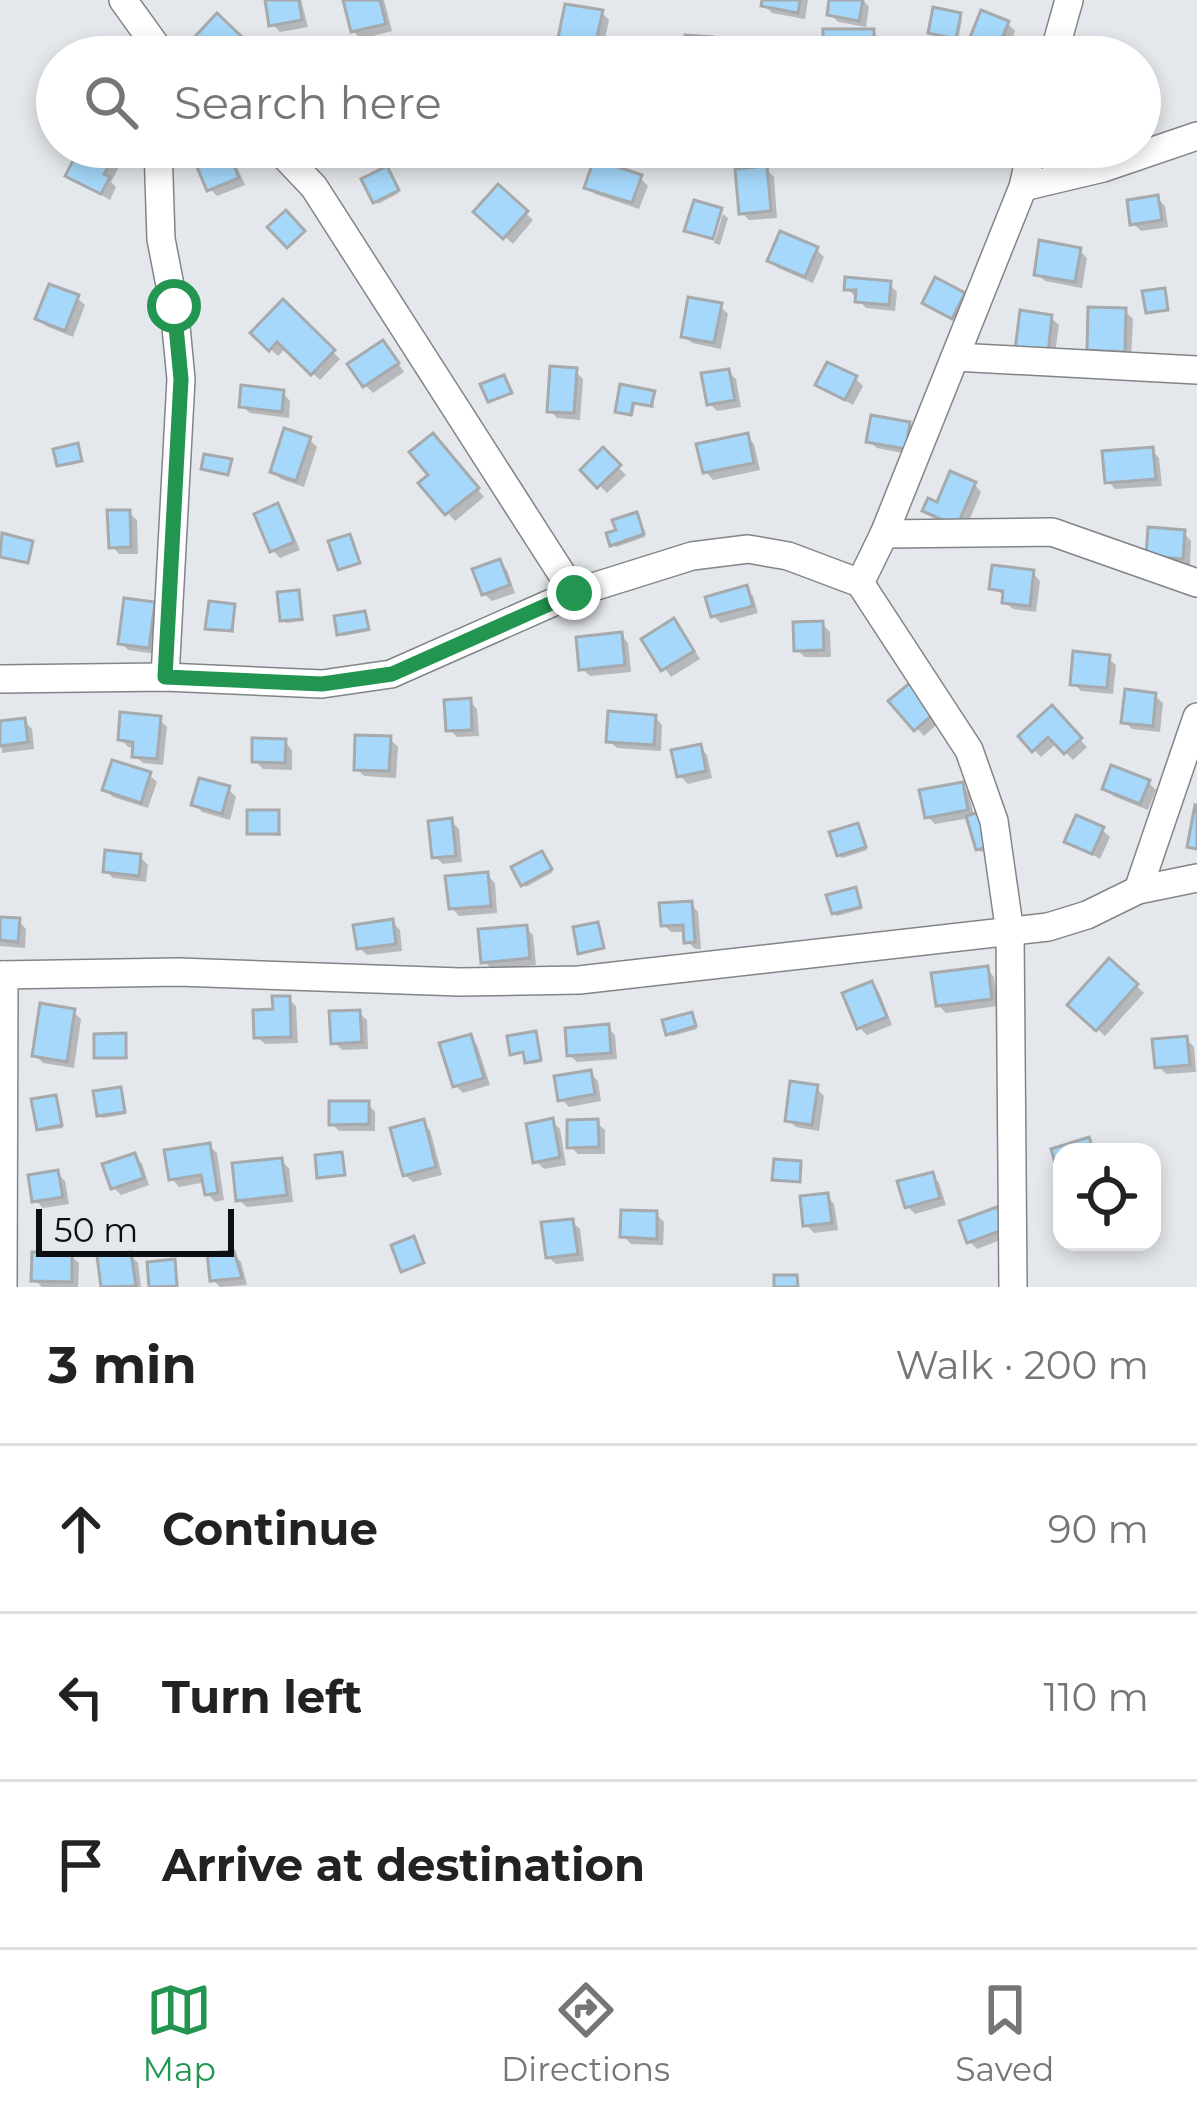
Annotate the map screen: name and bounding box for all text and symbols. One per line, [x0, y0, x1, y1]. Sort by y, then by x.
search box [36, 36, 1161, 168]
icon: search [78, 69, 144, 135]
text: Search here [174, 75, 442, 130]
route start [147, 279, 201, 333]
route end [547, 566, 601, 620]
map controls [1053, 1143, 1161, 1251]
button: locate [1053, 1143, 1161, 1251]
scale bar [36, 1203, 234, 1256]
text: 50 m [54, 1210, 138, 1250]
text: 3 min [48, 1334, 197, 1396]
text: Walk · 200 m [895, 1341, 1149, 1389]
icon: ahead [48, 1496, 114, 1562]
text: Continue [162, 1501, 378, 1556]
text: 90 m [1048, 1505, 1149, 1553]
icon: left [48, 1664, 114, 1730]
text: Turn left [162, 1669, 362, 1724]
text: 110 m [1043, 1673, 1149, 1721]
icon: arrive [48, 1832, 114, 1898]
text: Arrive at destination [162, 1837, 645, 1892]
tab: Map [143, 1977, 216, 2089]
tab: Directions [501, 1977, 670, 2089]
tab: Saved [955, 1977, 1054, 2089]

